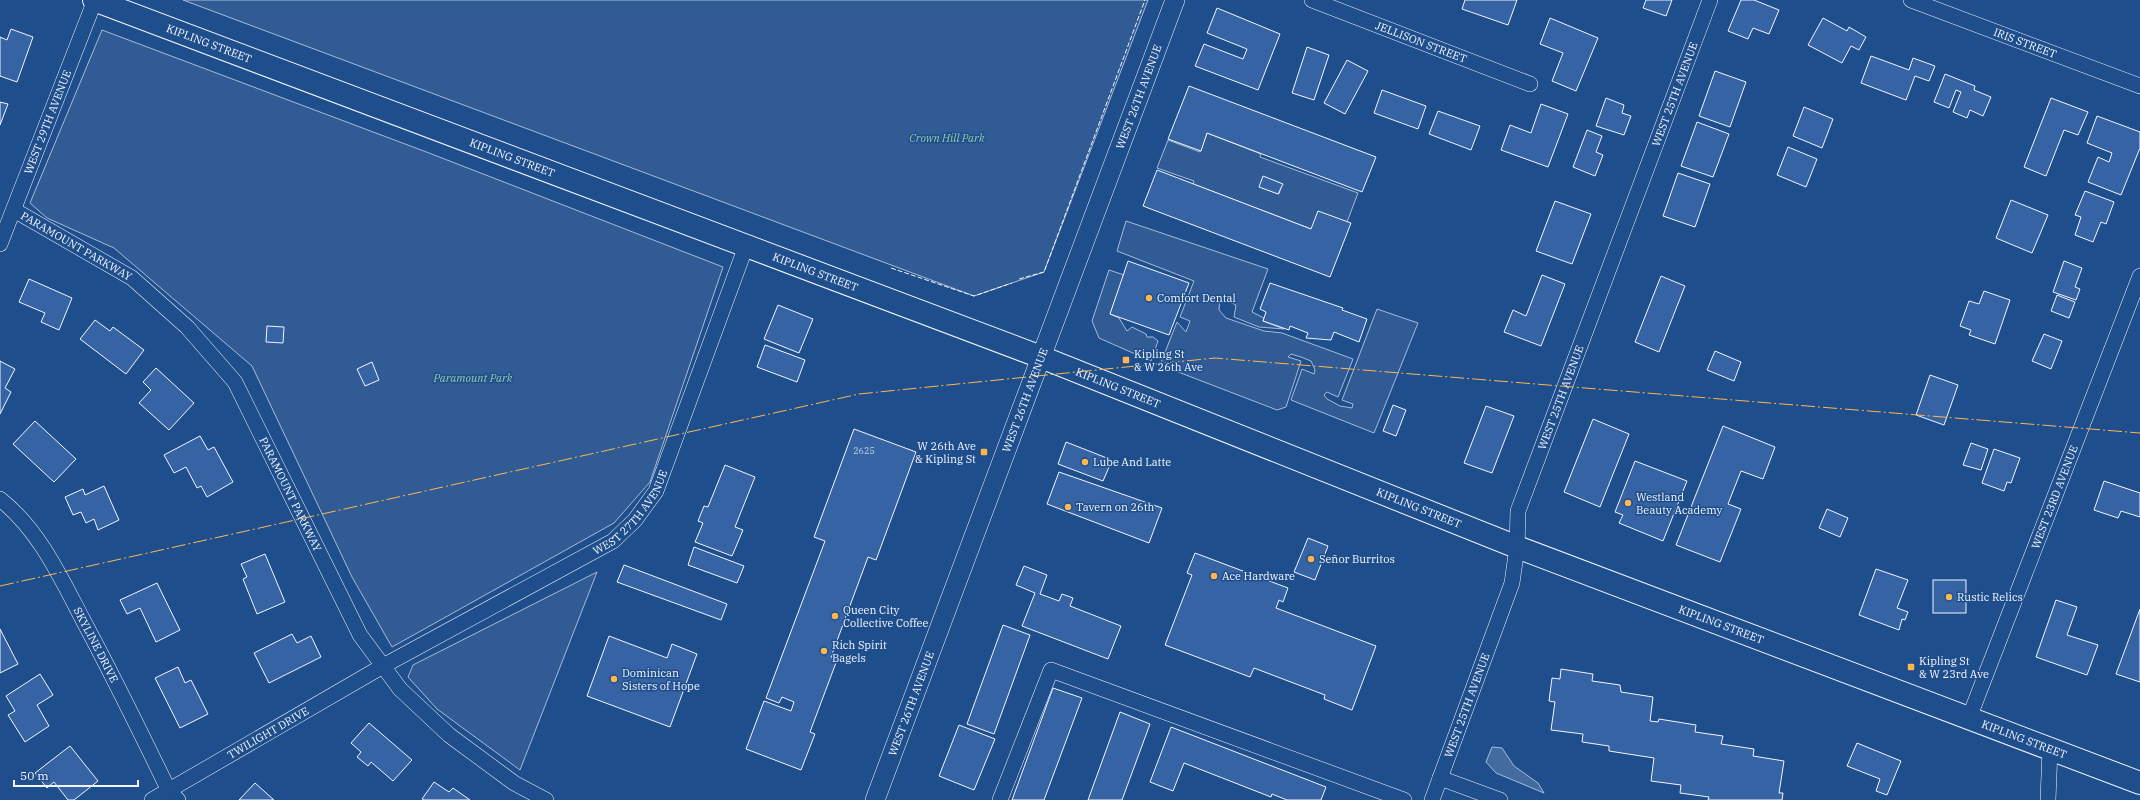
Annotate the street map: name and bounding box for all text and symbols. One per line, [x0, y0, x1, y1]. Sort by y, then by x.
street label: JELLISON STREET [1374, 18, 1469, 66]
street label: KIPLING STREET [164, 21, 254, 66]
street label: IRIS STREET [1992, 25, 2059, 61]
street label: WEST 25TH AVENUE [1649, 40, 1701, 148]
street label: WEST 26TH AVENUE [1113, 43, 1165, 151]
street label: WEST 29TH AVENUE [21, 68, 74, 176]
park label: Crown Hill Park [909, 131, 985, 145]
street label: KIPLING STREET [468, 135, 557, 180]
street label: PARAMOUNT PARKWAY [18, 208, 135, 284]
street label: KIPLING STREET [771, 250, 860, 294]
place label: Comfort Dental [1157, 291, 1236, 305]
marker: Comfort Dental [1144, 293, 1154, 303]
street label: WEST 25TH AVENUE [1535, 343, 1587, 452]
street label: WEST 26TH AVENUE [999, 346, 1051, 454]
place label: Kipling St & W 26th Ave [1134, 347, 1203, 374]
marker: Kipling St & W 26th Ave [1121, 355, 1131, 365]
street label: KIPLING STREET [1074, 365, 1162, 411]
park label: Paramount Park [432, 371, 513, 385]
street label: PARAMOUNT PARKWAY [256, 435, 325, 554]
place label: W 26th Ave & Kipling St [915, 439, 976, 466]
street label: WEST 23RD AVENUE [2028, 443, 2081, 551]
house number: 2625 [853, 445, 875, 456]
marker: W 26th Ave & Kipling St [979, 447, 989, 457]
place label: Lube And Latte [1093, 455, 1171, 469]
marker: Lube And Latte [1080, 457, 1090, 467]
street label: WEST 27TH AVENUE [590, 468, 670, 558]
street label: KIPLING STREET [1375, 485, 1463, 531]
place label: Westland Beauty Academy [1636, 490, 1723, 517]
marker: Westland Beauty Academy [1623, 498, 1633, 508]
place label: Tavern on 26th [1076, 500, 1155, 514]
marker: Tavern on 26th [1063, 502, 1073, 512]
place label: Señor Burritos [1319, 552, 1395, 566]
marker: Señor Burritos [1306, 554, 1316, 564]
place label: Ace Hardware [1222, 569, 1295, 583]
marker: Ace Hardware [1209, 571, 1219, 581]
place label: Rustic Relics [1957, 590, 2023, 604]
marker: Rustic Relics [1944, 592, 1954, 602]
street label: KIPLING STREET [1677, 602, 1766, 647]
place label: Queen City Collective Coffee [843, 603, 928, 630]
street label: SKYLINE DRIVE [71, 605, 121, 685]
marker: Queen City Collective Coffee [830, 611, 840, 621]
place label: Rich Spirit Bagels [832, 638, 887, 665]
marker: Rich Spirit Bagels [819, 646, 829, 656]
street label: WEST 26TH AVENUE [885, 649, 937, 758]
street label: WEST 25TH AVENUE [1441, 651, 1493, 760]
place label: Kipling St & W 23rd Ave [1919, 654, 1989, 681]
marker: Kipling St & W 23rd Ave [1906, 662, 1916, 672]
place label: Dominican Sisters of Hope [622, 666, 700, 693]
marker: Dominican Sisters of Hope [609, 674, 619, 684]
street label: TWILIGHT DRIVE [225, 704, 311, 762]
street label: KIPLING STREET [1980, 717, 2069, 762]
scale bar [14, 762, 138, 788]
text: 50 m [20, 768, 49, 783]

